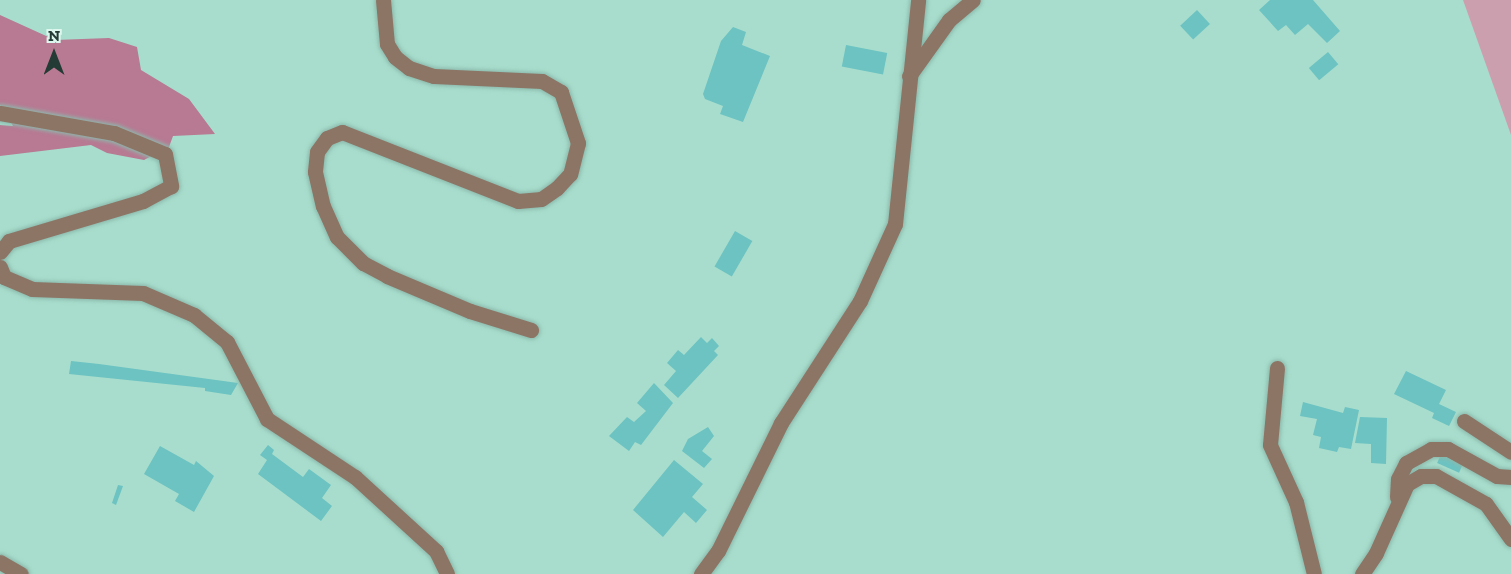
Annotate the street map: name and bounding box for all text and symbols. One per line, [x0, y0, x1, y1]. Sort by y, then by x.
north arrow [24, 24, 84, 84]
text: N [48, 26, 60, 45]

